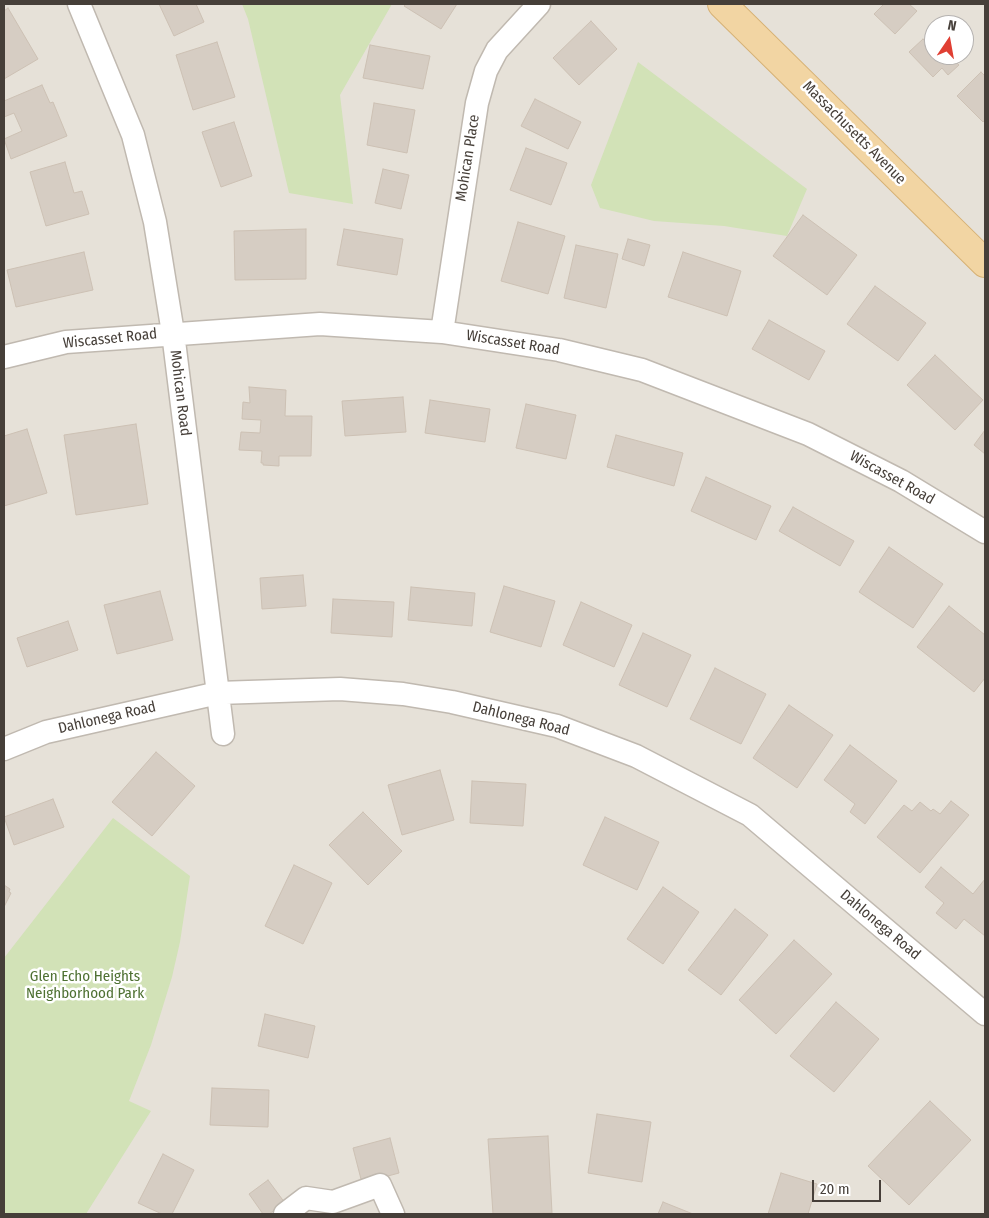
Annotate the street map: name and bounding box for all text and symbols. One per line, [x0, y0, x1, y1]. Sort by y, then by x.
north arrow [924, 15, 974, 65]
text: N [946, 17, 958, 35]
street label: Massachusetts Avenue [799, 78, 909, 188]
street label: Mohican Place [452, 113, 484, 203]
street label: Wiscasset Road [62, 325, 158, 353]
street label: Wiscasset Road [465, 327, 561, 359]
street label: Mohican Road [166, 349, 194, 437]
street label: Wiscasset Road [846, 447, 938, 509]
street label: Dahlonega Road [56, 698, 158, 738]
street label: Dahlonega Road [470, 698, 572, 740]
street label: Dahlonega Road [836, 886, 924, 964]
park label: Glen Echo Heights Neighborhood Park [26, 968, 144, 1003]
scale bar [814, 1170, 883, 1202]
text: 20 m [820, 1180, 850, 1198]

